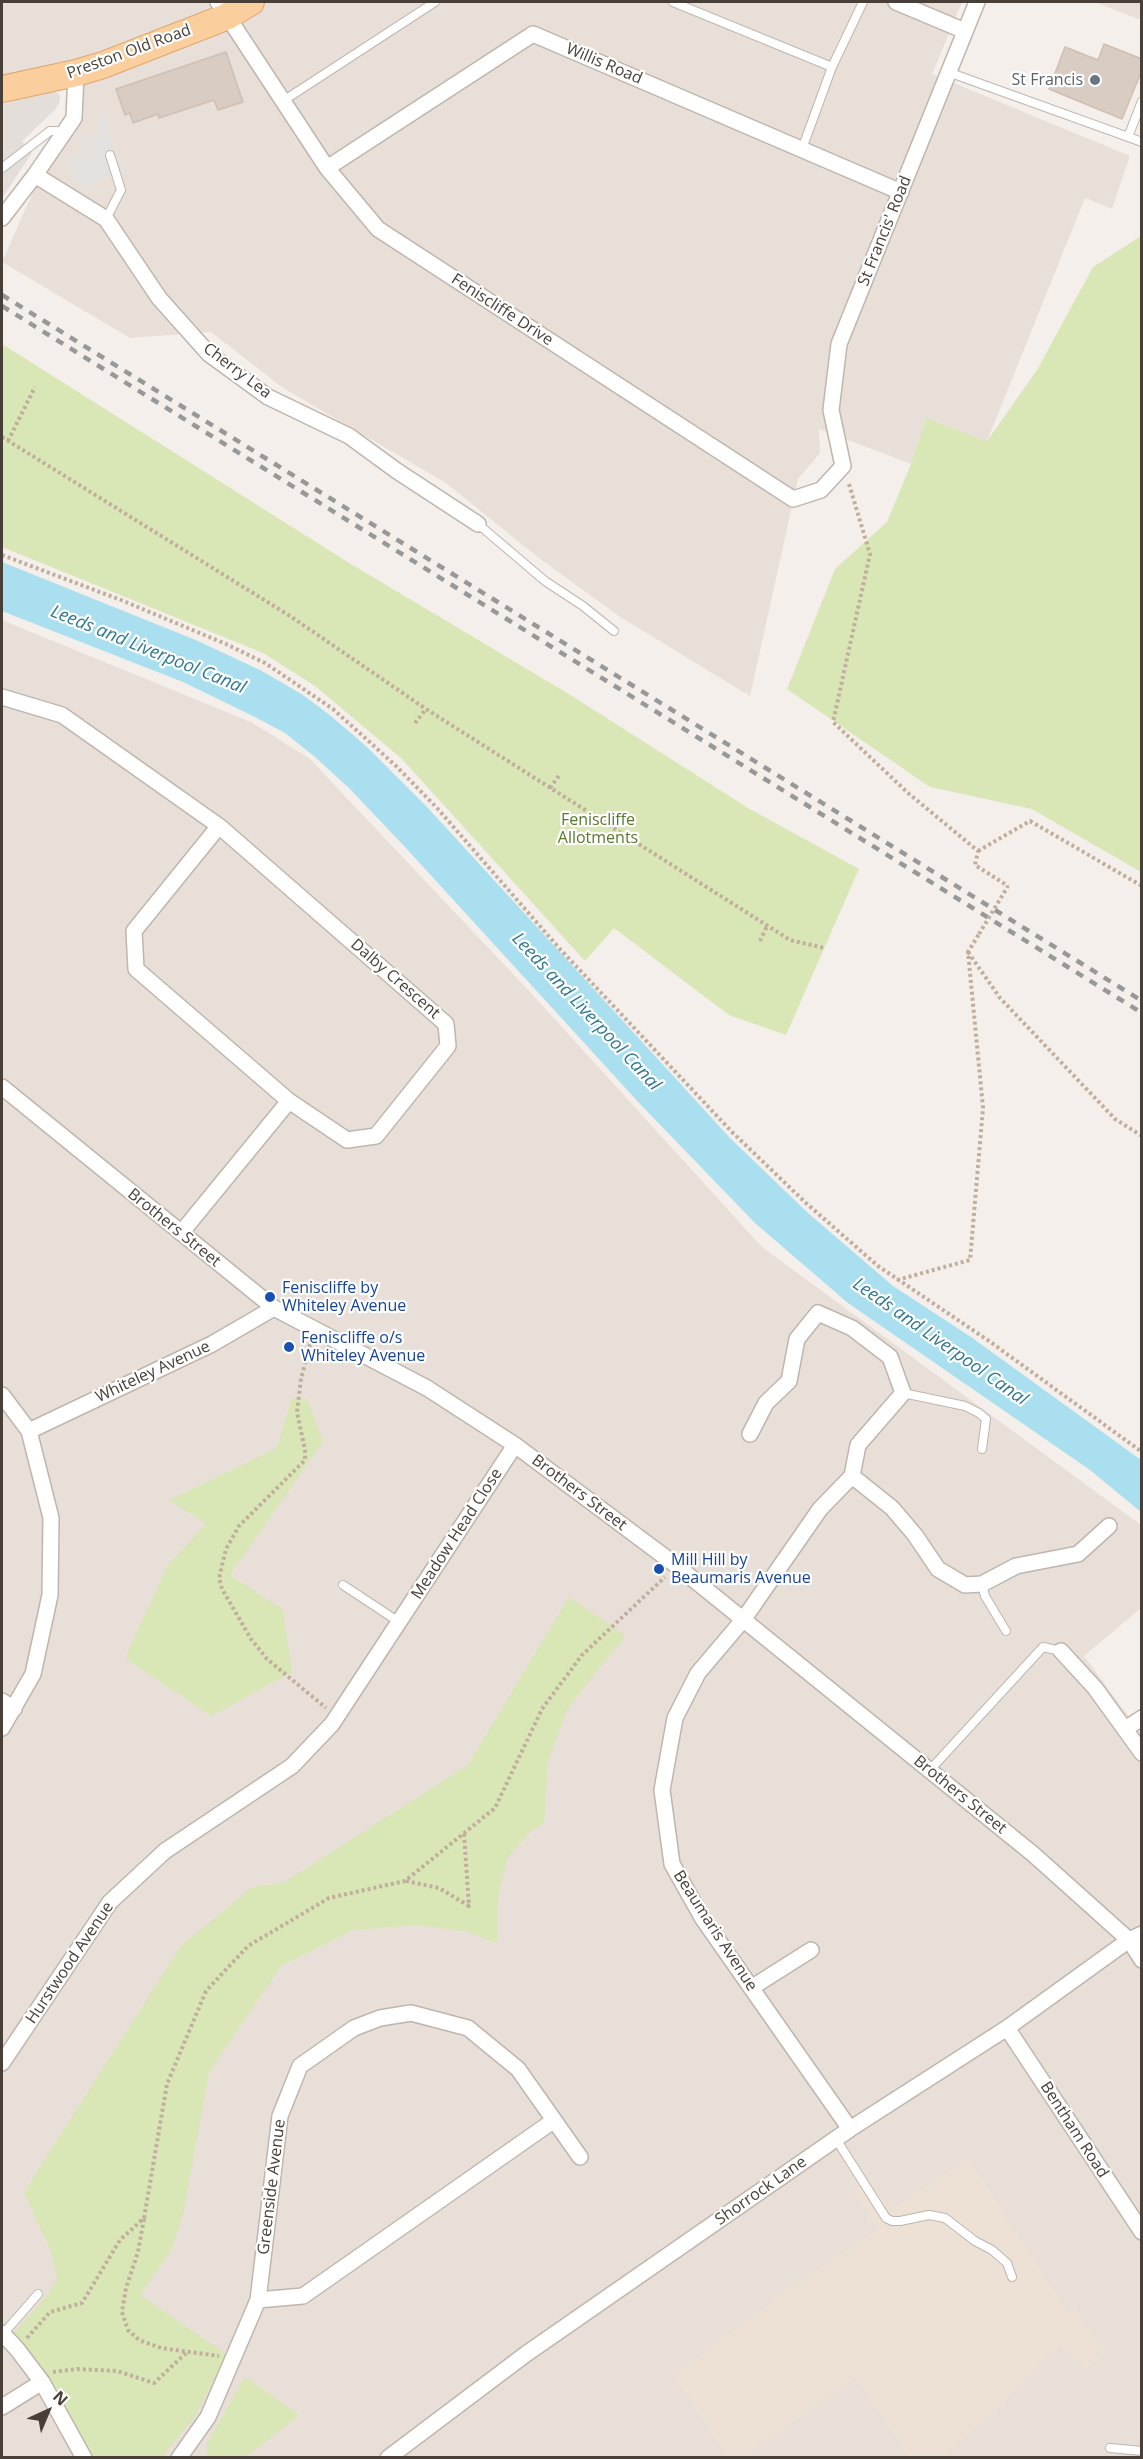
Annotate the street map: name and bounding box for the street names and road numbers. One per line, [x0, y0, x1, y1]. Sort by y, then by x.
street label: Preston Old Road [64, 21, 194, 83]
street label: Willis Road [563, 39, 645, 89]
street label: St Francis' Road [854, 173, 916, 289]
street label: Feniscliffe Drive [447, 270, 557, 350]
street label: Cherry Lea [199, 339, 275, 403]
street label: Dalby Crescent [346, 935, 444, 1023]
street label: Brothers Street [124, 1185, 224, 1271]
street label: Whiteley Avenue [93, 1337, 213, 1407]
street label: Brothers Street [528, 1451, 630, 1535]
street label: Meadow Head Close [408, 1465, 506, 1603]
street label: Brothers Street [910, 1752, 1010, 1838]
street label: Beaumaris Avenue [669, 1867, 761, 1995]
street label: Hurstwood Avenue [22, 1898, 118, 2028]
street label: Bentham Road [1036, 2078, 1112, 2182]
street label: Greenside Avenue [254, 2118, 290, 2256]
street label: Shorrock Lane [712, 2152, 810, 2230]

